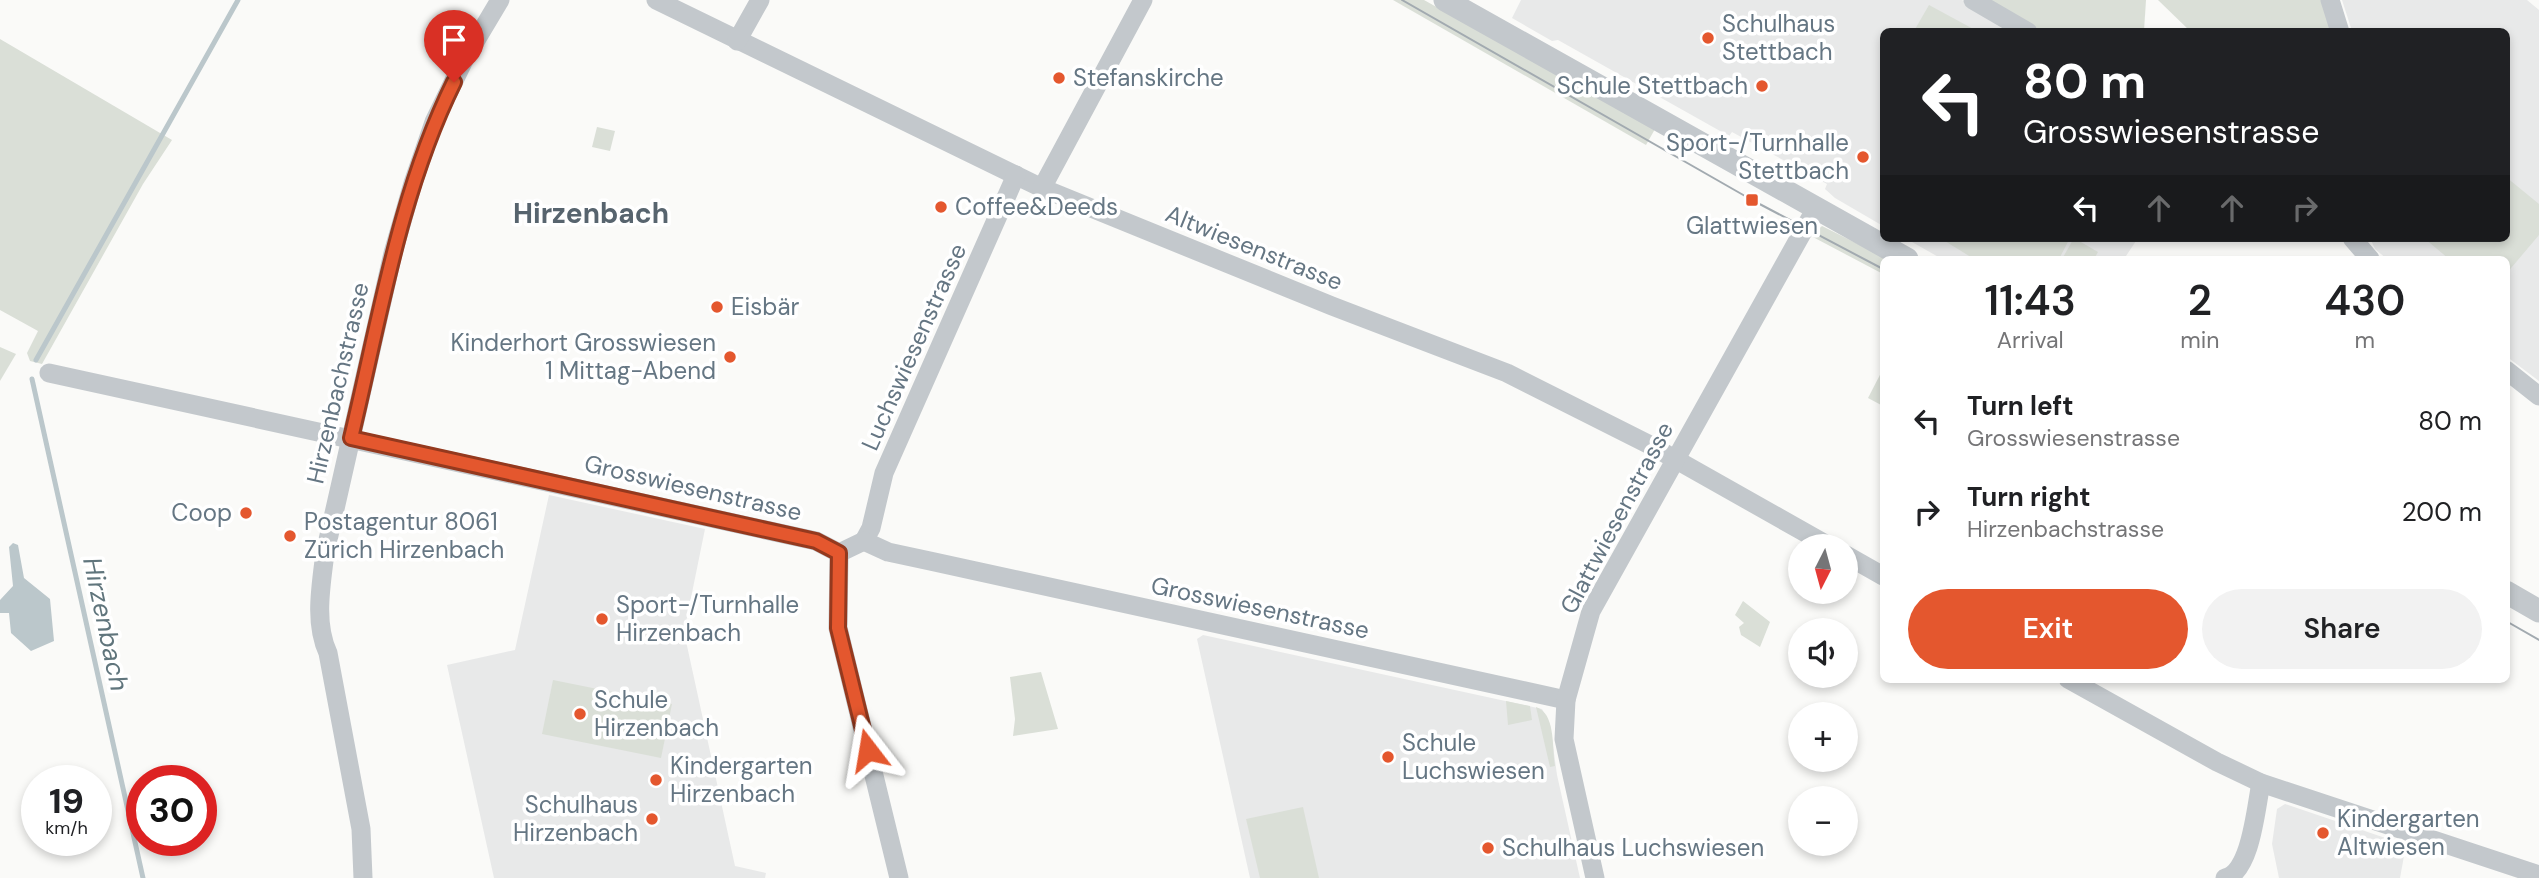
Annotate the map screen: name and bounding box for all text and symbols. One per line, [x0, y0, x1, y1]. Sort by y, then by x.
place label: Schulhaus Stettbach [1722, 8, 1835, 67]
pin [424, 10, 484, 82]
icon: arrive [435, 21, 473, 59]
marker: Schulhaus Stettbach [1700, 30, 1716, 46]
text: 80 m [2023, 49, 2146, 113]
icon: left [1908, 56, 1999, 147]
place label: Stefanskirche [1073, 62, 1224, 93]
marker: Stefanskirche [1051, 70, 1067, 86]
place label: Schule Stettbach [1557, 70, 1748, 101]
marker: Schule Stettbach [1754, 78, 1770, 94]
text: Grosswiesenstrasse [2023, 111, 2319, 153]
place label: Sport-/Turnhalle Stettbach [1666, 127, 1849, 186]
marker: Sport-/Turnhalle Stettbach [1855, 149, 1871, 165]
icon: left [2067, 189, 2105, 227]
icon: ahead [2140, 189, 2178, 227]
icon: ahead [2213, 189, 2251, 227]
icon: right [2286, 189, 2324, 227]
place label: Coffee&Deeds [955, 191, 1118, 222]
marker: Glattwiesen [1744, 192, 1760, 208]
district label: Hirzenbach [513, 195, 669, 232]
street label: Altwiesenstrasse [1161, 198, 1347, 297]
marker: Coffee&Deeds [933, 199, 949, 215]
place label: Glattwiesen [1686, 210, 1818, 241]
street label: Luchswiesenstrasse [854, 239, 973, 455]
text: 11:43 [1985, 273, 2076, 328]
text: 2 [2188, 273, 2212, 328]
text: 430 [2324, 273, 2405, 328]
street label: Hirzenbachstrasse [299, 279, 376, 487]
place label: Eisbär [731, 291, 799, 322]
marker: Eisbär [709, 299, 725, 315]
text: Arrival [1997, 325, 2064, 355]
text: min [2180, 325, 2220, 355]
text: m [2355, 325, 2375, 355]
place label: Kinderhort Grosswiesen 1 Mittag-Abend [451, 327, 716, 386]
marker: Kinderhort Grosswiesen 1 Mittag-Abend [722, 349, 738, 365]
text: Turn left [1967, 389, 2074, 423]
icon: left [1908, 402, 1946, 440]
text: 80 m [2418, 404, 2482, 438]
street label: Glattwiesenstrasse [1553, 417, 1680, 619]
text: Grosswiesenstrasse [1967, 423, 2180, 453]
street label: Grosswiesenstrasse [581, 447, 805, 528]
text: Turn right [1967, 480, 2091, 514]
icon: right [1908, 493, 1946, 531]
text: 200 m [2402, 495, 2482, 529]
place label: Coop [171, 497, 232, 528]
marker: Coop [238, 505, 254, 521]
place label: Postagentur 8061 Zürich Hirzenbach [304, 506, 504, 565]
text: Hirzenbachstrasse [1967, 514, 2164, 544]
marker: Postagentur 8061 Zürich Hirzenbach [282, 528, 298, 544]
north arrow [1788, 534, 1858, 604]
map controls [1788, 534, 1858, 856]
water label: Hirzenbach [75, 554, 137, 694]
street label: Grosswiesenstrasse [1148, 569, 1372, 646]
place label: Sport-/Turnhalle Hirzenbach [616, 589, 799, 648]
button: Exit [1908, 589, 2188, 669]
button: Share [2202, 589, 2482, 669]
marker: Sport-/Turnhalle Hirzenbach [594, 611, 610, 627]
button: sound [1788, 618, 1858, 688]
place label: Schule Hirzenbach [594, 684, 719, 743]
button: + [1788, 702, 1858, 772]
marker: Schule Hirzenbach [572, 706, 588, 722]
position arrow [831, 713, 905, 787]
place label: Schule Luchswiesen [1402, 727, 1545, 786]
marker: Schule Luchswiesen [1380, 749, 1396, 765]
place label: Kindergarten Hirzenbach [670, 750, 813, 809]
speed limit sign: 30 [126, 765, 217, 856]
marker: Kindergarten Hirzenbach [648, 772, 664, 788]
text: 19 [49, 778, 84, 824]
button: − [1788, 786, 1858, 856]
place label: Schulhaus Hirzenbach [513, 789, 638, 848]
place label: Kindergarten Altwiesen [2337, 803, 2480, 862]
marker: Schulhaus Hirzenbach [644, 811, 660, 827]
text: km/h [45, 816, 88, 840]
marker: Kindergarten Altwiesen [2315, 825, 2331, 841]
place label: Schulhaus Luchswiesen [1502, 832, 1764, 863]
marker: Schulhaus Luchswiesen [1480, 840, 1496, 856]

